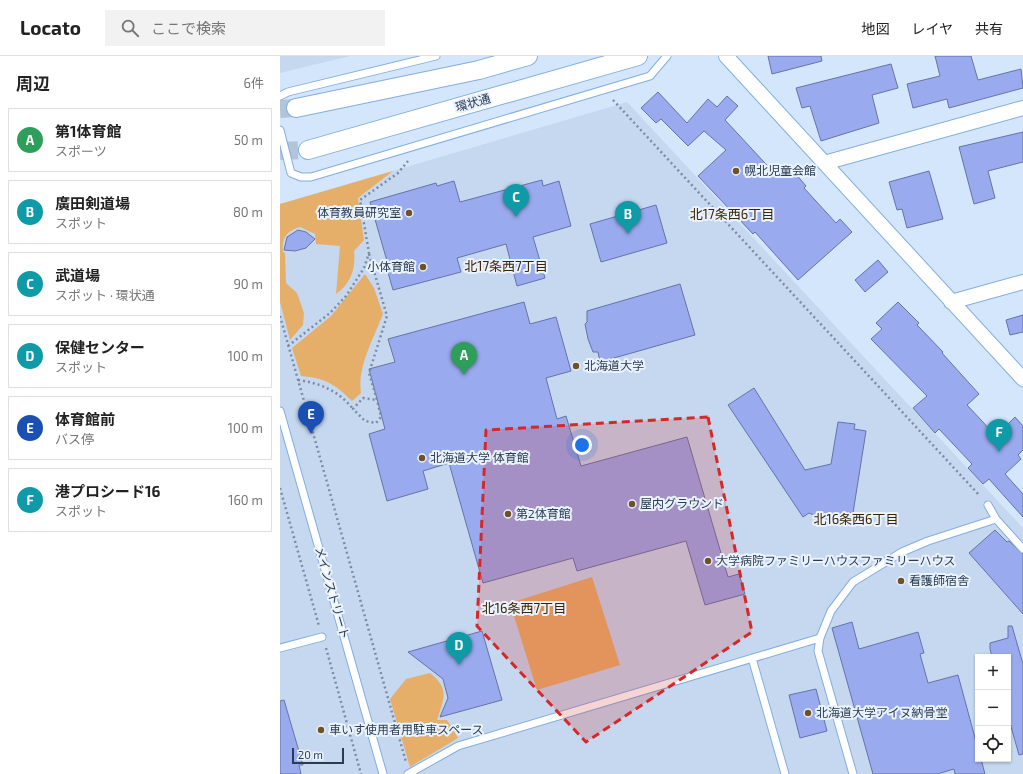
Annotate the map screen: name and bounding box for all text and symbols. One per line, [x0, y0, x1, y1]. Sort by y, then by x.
search box [105, 10, 385, 46]
text: Locato [20, 16, 81, 39]
icon: search [119, 17, 141, 39]
text: ここで検索 [151, 19, 226, 37]
text: 地図 [861, 20, 889, 37]
text: レイヤ [911, 20, 953, 37]
text: 共有 [975, 20, 1003, 37]
text: 周辺 [16, 73, 50, 93]
text: 6件 [244, 75, 264, 91]
street label: 環状通 [453, 90, 492, 114]
text: 第1体育館 [55, 122, 121, 140]
text: A [26, 132, 34, 148]
text: 50 m [234, 132, 263, 148]
text: スポーツ [55, 143, 107, 159]
place label: 幌北児童会館 [744, 163, 816, 177]
marker: 幌北児童会館 [731, 166, 741, 176]
pin: C [503, 184, 529, 217]
text: 廣田剣道場 [55, 194, 130, 212]
pin: B [615, 201, 641, 234]
text: B [26, 204, 34, 220]
text: 80 m [233, 204, 263, 220]
place label: 体育教員研究室 [317, 205, 401, 219]
district label: 北17条西6丁目 [690, 206, 774, 222]
marker: 体育教員研究室 [404, 208, 414, 218]
text: スポット [55, 215, 107, 231]
district label: 北17条西7丁目 [464, 258, 548, 274]
place label: 小体育館 [367, 259, 415, 273]
marker: 小体育館 [418, 262, 428, 272]
text: 武道場 [55, 266, 100, 284]
text: C [26, 276, 34, 292]
text: 90 m [233, 276, 263, 292]
text: スポット · 環状通 [55, 287, 155, 303]
text: 保健センター [55, 338, 145, 356]
pin: A [451, 342, 477, 375]
text: D [26, 348, 34, 364]
text: 100 m [228, 348, 263, 364]
place label: 北海道大学 [584, 358, 644, 372]
text: スポット [55, 359, 107, 375]
marker: 北海道大学 [571, 361, 581, 371]
pin: E [298, 401, 324, 434]
text: 体育館前 [55, 410, 115, 428]
pin: F [986, 419, 1012, 452]
text: E [26, 420, 34, 436]
text: 100 m [228, 420, 263, 436]
text: バス停 [55, 431, 94, 447]
your location [572, 435, 592, 455]
place label: 北海道大学 体育館 [430, 450, 529, 464]
marker: 北海道大学 体育館 [417, 453, 427, 463]
text: 港プロシード16 [55, 482, 160, 500]
text: F [26, 492, 34, 508]
text: 160 m [228, 492, 263, 508]
place label: 屋内グラウンド [640, 496, 724, 510]
marker: 屋内グラウンド [627, 499, 637, 509]
text: スポット [55, 503, 107, 519]
place label: 第2体育館 [516, 506, 571, 520]
marker: 第2体育館 [503, 509, 513, 519]
district label: 北16条西6丁目 [813, 511, 899, 527]
street label: メインストリート [313, 545, 353, 641]
place label: 大学病院ファミリーハウスファミリーハウス [716, 553, 956, 567]
marker: 大学病院ファミリーハウスファミリーハウス [703, 556, 713, 566]
place label: 看護師宿舎 [909, 573, 969, 587]
marker: 看護師宿舎 [896, 576, 906, 586]
district label: 北16条西7丁目 [482, 600, 566, 616]
pin: D [446, 632, 472, 665]
map controls [975, 654, 1011, 762]
button: + [975, 654, 1011, 690]
button: − [975, 690, 1011, 726]
place label: 北海道大学アイヌ納骨堂 [816, 705, 947, 719]
marker: 北海道大学アイヌ納骨堂 [803, 708, 813, 718]
place label: 車いす使用者用駐車スペース [329, 722, 484, 736]
marker: 車いす使用者用駐車スペース [316, 725, 326, 735]
button: locate [975, 726, 1011, 762]
scale bar [292, 746, 344, 765]
text: 20 m [298, 748, 323, 761]

